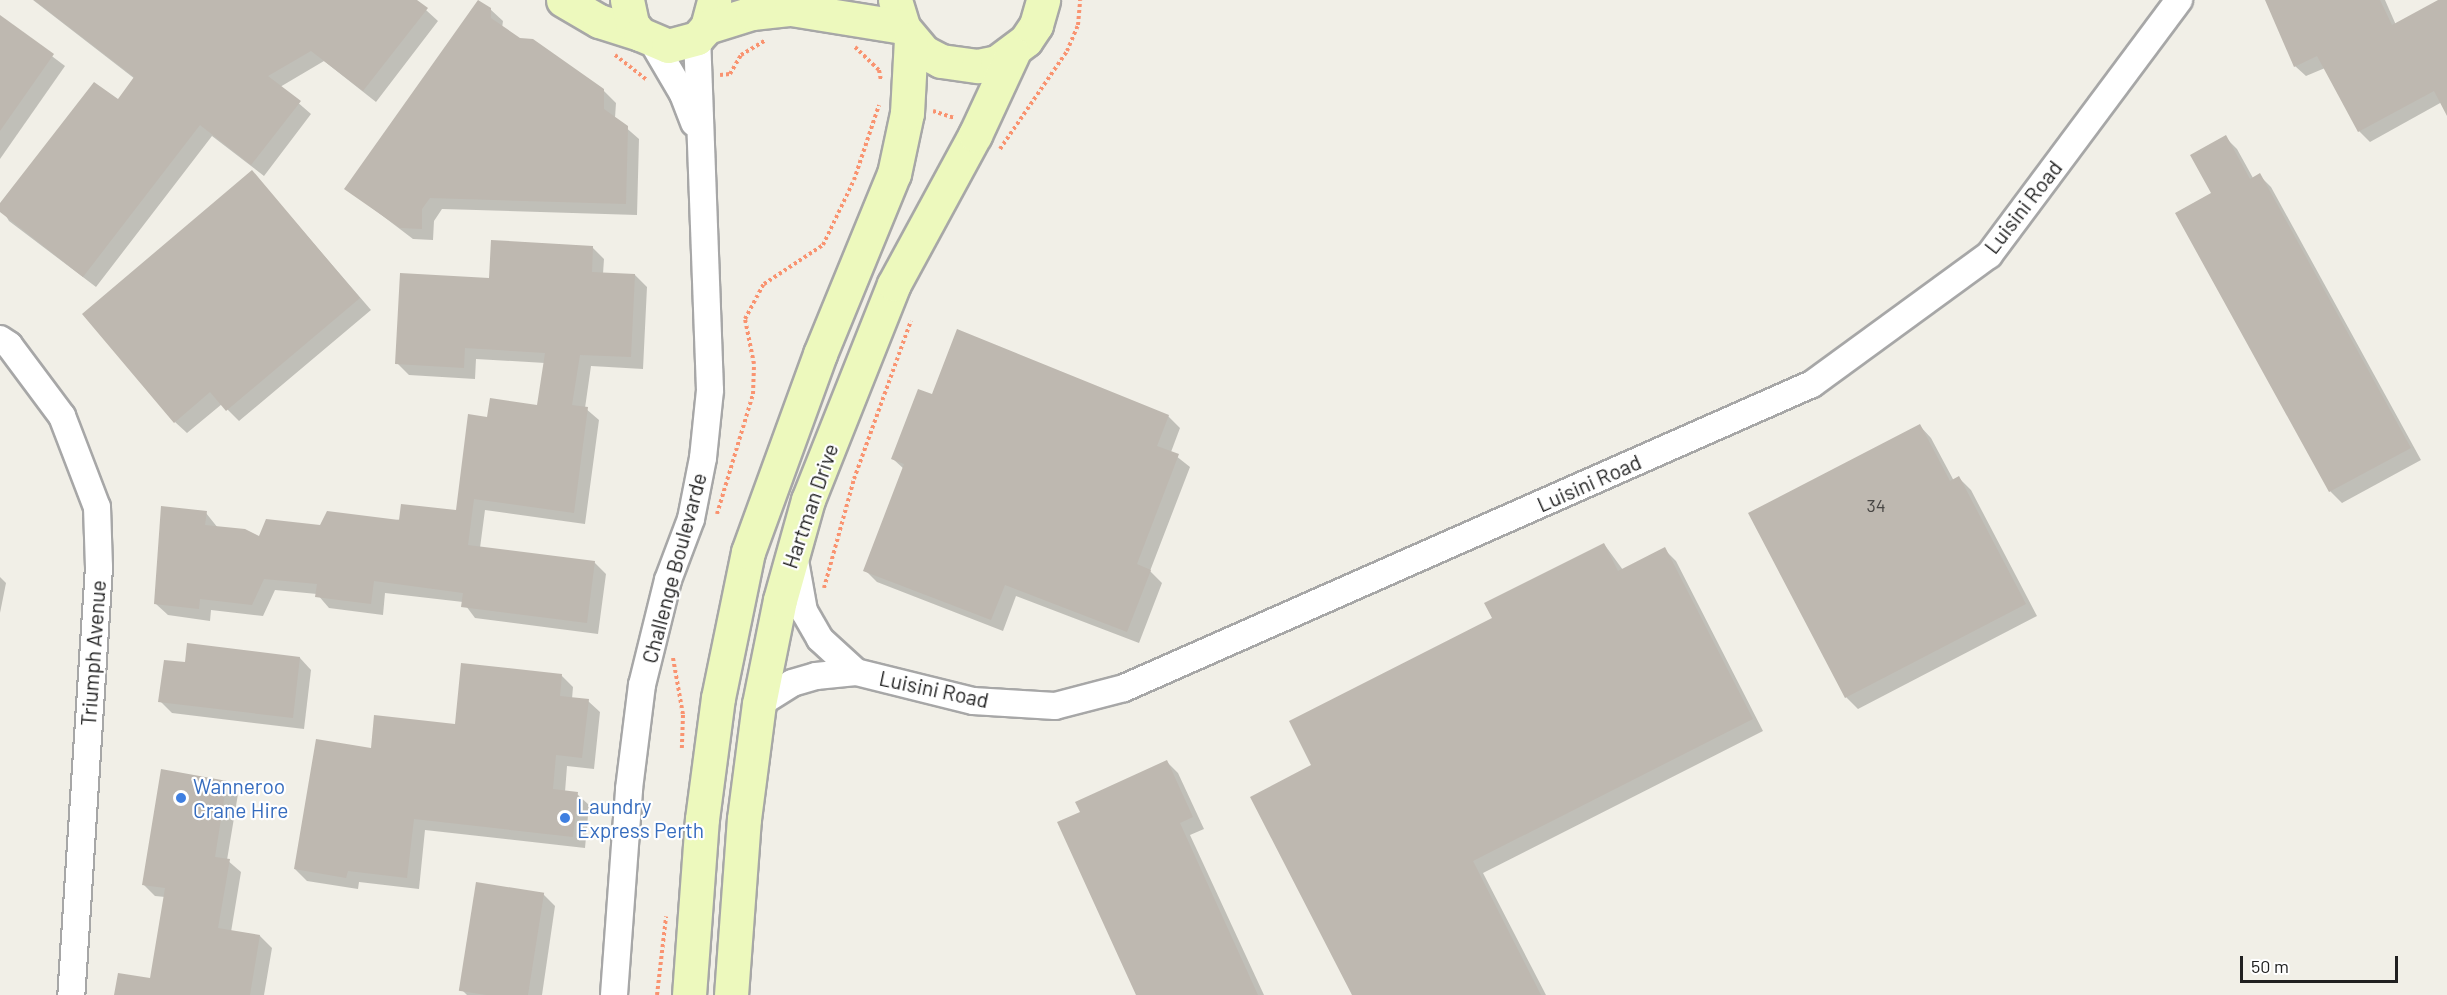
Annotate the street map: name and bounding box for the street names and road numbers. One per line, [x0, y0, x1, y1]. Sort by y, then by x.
street label: Luisini Road [1979, 155, 2067, 259]
street label: Hartman Drive [777, 440, 843, 572]
street label: Luisini Road [1533, 449, 1645, 517]
street label: Challenge Boulevarde [636, 470, 712, 666]
street label: Triumph Avenue [75, 579, 111, 727]
street label: Luisini Road [877, 665, 991, 713]

